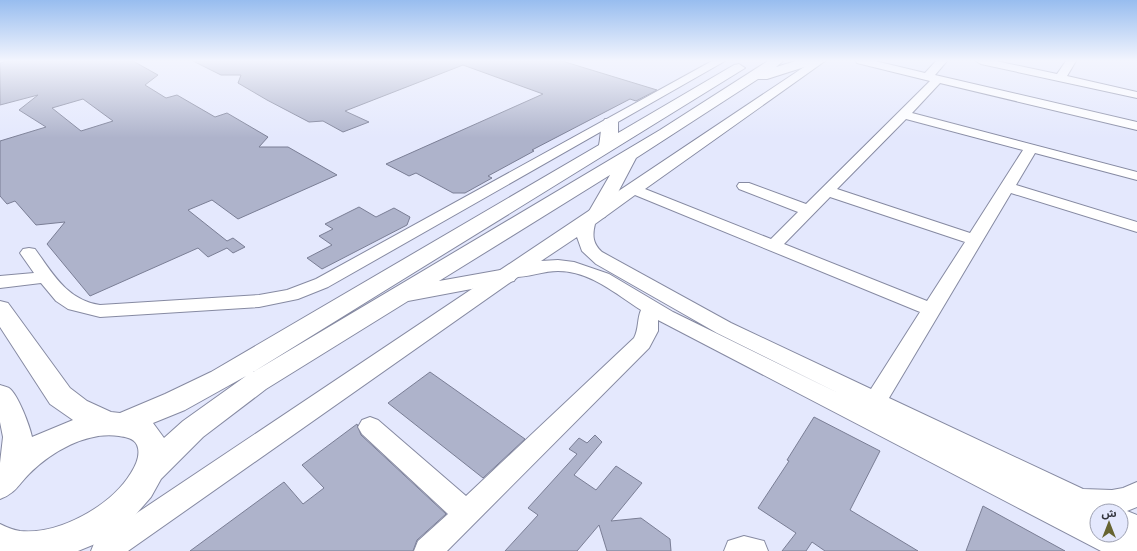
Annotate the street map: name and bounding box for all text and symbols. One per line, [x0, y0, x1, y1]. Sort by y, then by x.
north arrow [1089, 503, 1129, 543]
text: ش [1101, 506, 1117, 520]

